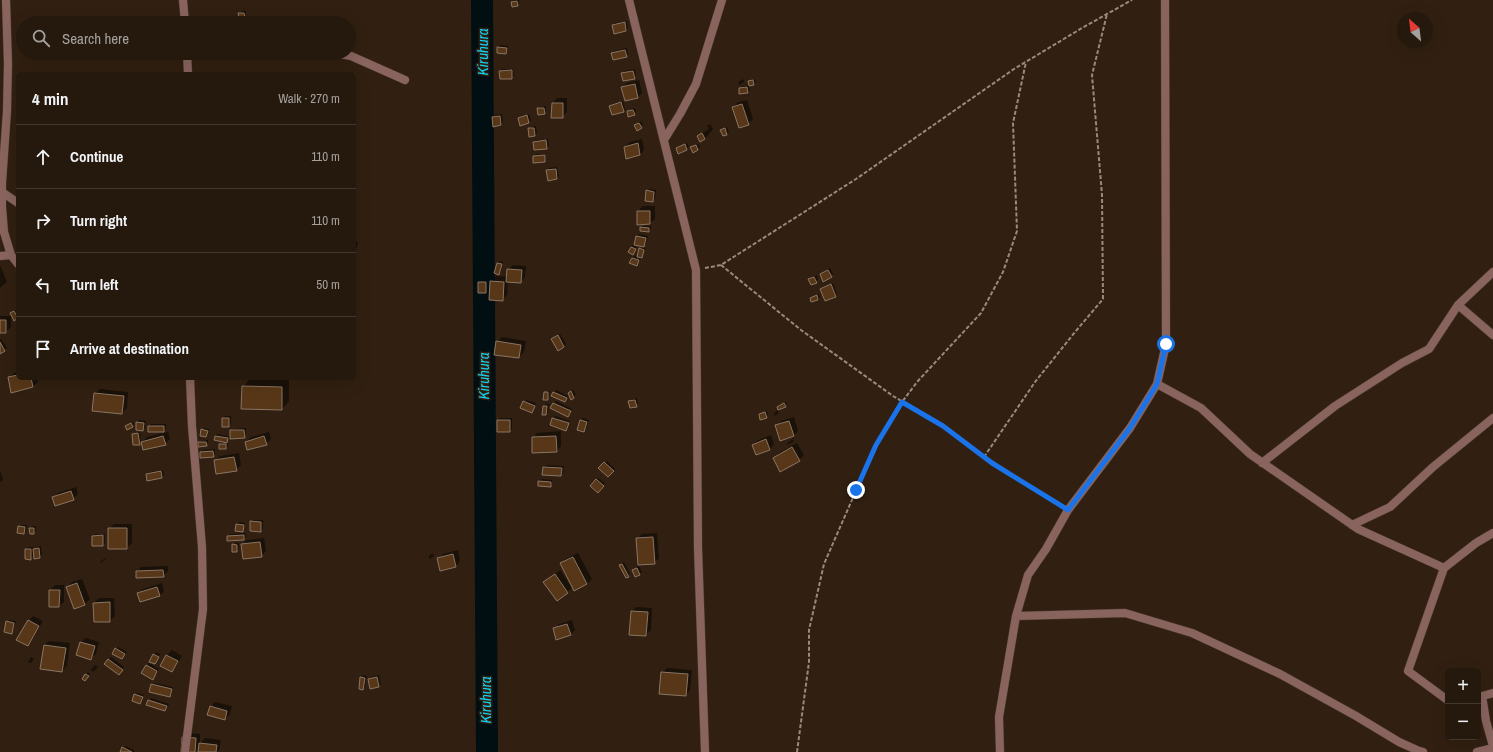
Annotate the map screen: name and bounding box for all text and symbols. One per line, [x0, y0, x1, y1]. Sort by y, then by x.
north arrow [1397, 12, 1433, 48]
search box [16, 16, 356, 60]
icon: search [30, 27, 52, 49]
text: Search here [62, 28, 129, 49]
water label: Kiruhura [472, 28, 493, 76]
text: 4 min [32, 87, 68, 110]
text: Walk · 270 m [278, 90, 340, 107]
icon: ahead [32, 146, 54, 168]
text: Continue [70, 146, 123, 167]
text: 110 m [311, 148, 340, 165]
icon: right [32, 210, 54, 232]
text: Turn right [70, 210, 127, 231]
text: 110 m [311, 212, 340, 229]
icon: left [32, 274, 54, 296]
text: Turn left [70, 274, 118, 295]
text: 50 m [316, 276, 340, 293]
route start [1157, 335, 1175, 353]
icon: arrive [32, 338, 54, 360]
text: Arrive at destination [70, 338, 189, 359]
water label: Kiruhura [473, 352, 494, 400]
route end [847, 481, 865, 499]
map controls [1445, 668, 1481, 740]
button: + [1445, 668, 1481, 704]
water label: Kiruhura [475, 676, 496, 724]
button: − [1445, 704, 1481, 740]

